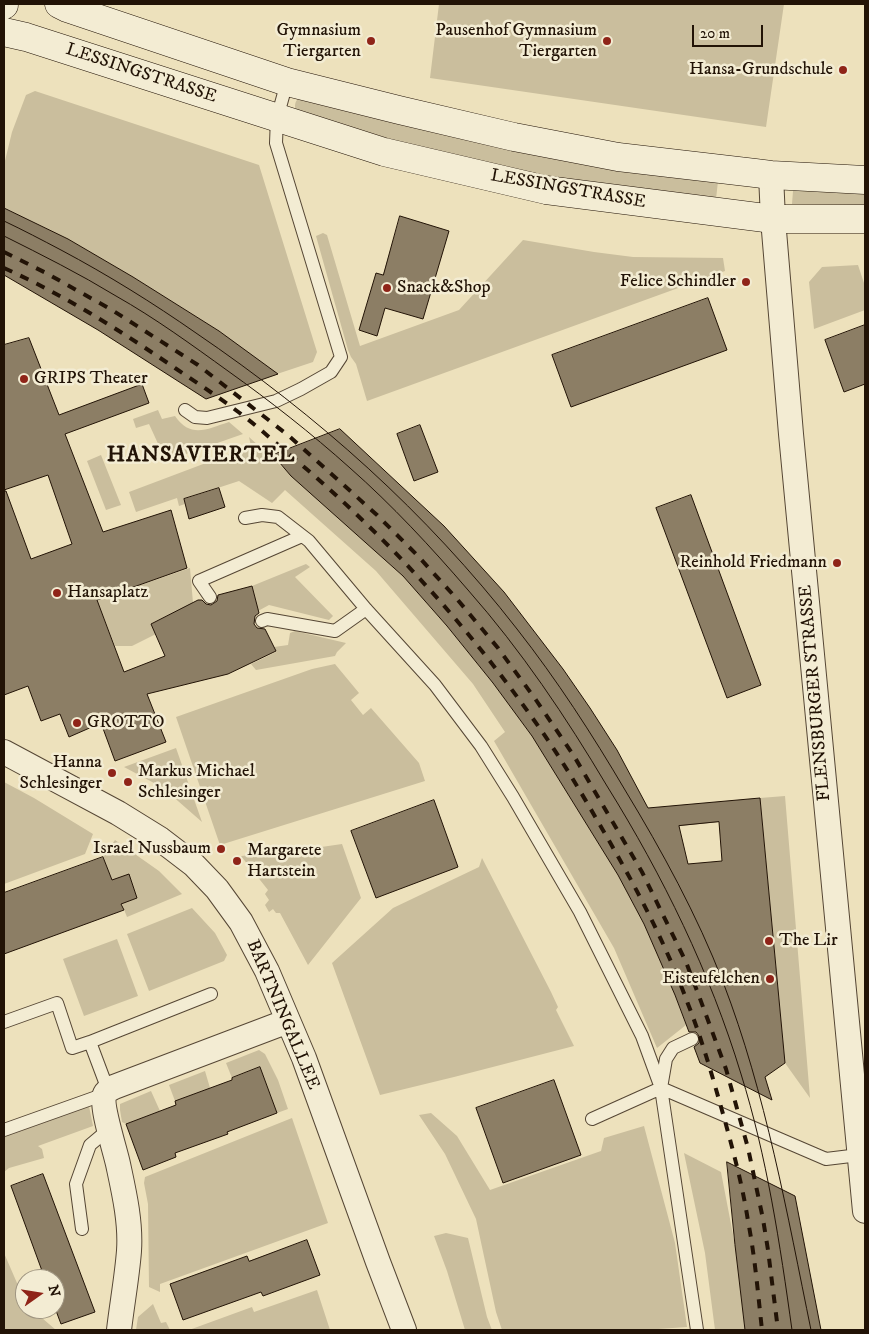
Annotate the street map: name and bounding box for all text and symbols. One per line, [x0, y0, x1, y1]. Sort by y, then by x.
scale bar [694, 15, 765, 47]
place label: Gymnasium Tiergarten [276, 20, 361, 62]
place label: Pausenhof Gymnasium Tiergarten [435, 20, 597, 62]
text: 20 m [700, 24, 730, 43]
marker: Gymnasium Tiergarten [365, 35, 377, 47]
marker: Pausenhof Gymnasium Tiergarten [601, 35, 613, 47]
street label: LESSINGSTRASSE [63, 39, 219, 109]
place label: Hansa-Grundschule [689, 59, 833, 81]
marker: Hansa-Grundschule [837, 64, 849, 76]
street label: LESSINGSTRASSE [489, 166, 647, 214]
place label: Felice Schindler [620, 271, 736, 293]
marker: Felice Schindler [740, 276, 752, 288]
place label: Snack&Shop [397, 277, 491, 299]
marker: Snack&Shop [381, 282, 393, 294]
place label: GRIPS Theater [34, 368, 148, 390]
marker: GRIPS Theater [18, 373, 30, 385]
district label: HANSAVIERTEL [105, 443, 297, 469]
place label: Reinhold Friedmann [679, 552, 827, 574]
marker: Reinhold Friedmann [831, 557, 843, 569]
place label: Hansaplatz [67, 582, 148, 604]
street label: FLENSBURGER STRASSE [796, 584, 836, 802]
marker: Hansaplatz [51, 587, 63, 599]
place label: GROTTO [87, 712, 165, 734]
marker: GROTTO [71, 717, 83, 729]
place label: Hanna Schlesinger [20, 752, 102, 794]
place label: Markus Michael Schlesinger [138, 761, 255, 804]
marker: Hanna Schlesinger [106, 767, 118, 779]
marker: Markus Michael Schlesinger [122, 776, 134, 788]
place label: Israel Nussbaum [93, 838, 211, 860]
place label: Margarete Hartstein [247, 840, 322, 882]
marker: Israel Nussbaum [215, 843, 227, 855]
marker: Margarete Hartstein [231, 855, 243, 867]
place label: The Lir [779, 930, 838, 952]
marker: The Lir [763, 935, 775, 947]
street label: BARTNINGALLEE [241, 937, 323, 1093]
place label: Eisteufelchen [662, 968, 760, 990]
marker: Eisteufelchen [764, 973, 776, 985]
north arrow [15, 1269, 65, 1319]
text: N [44, 1283, 64, 1298]

